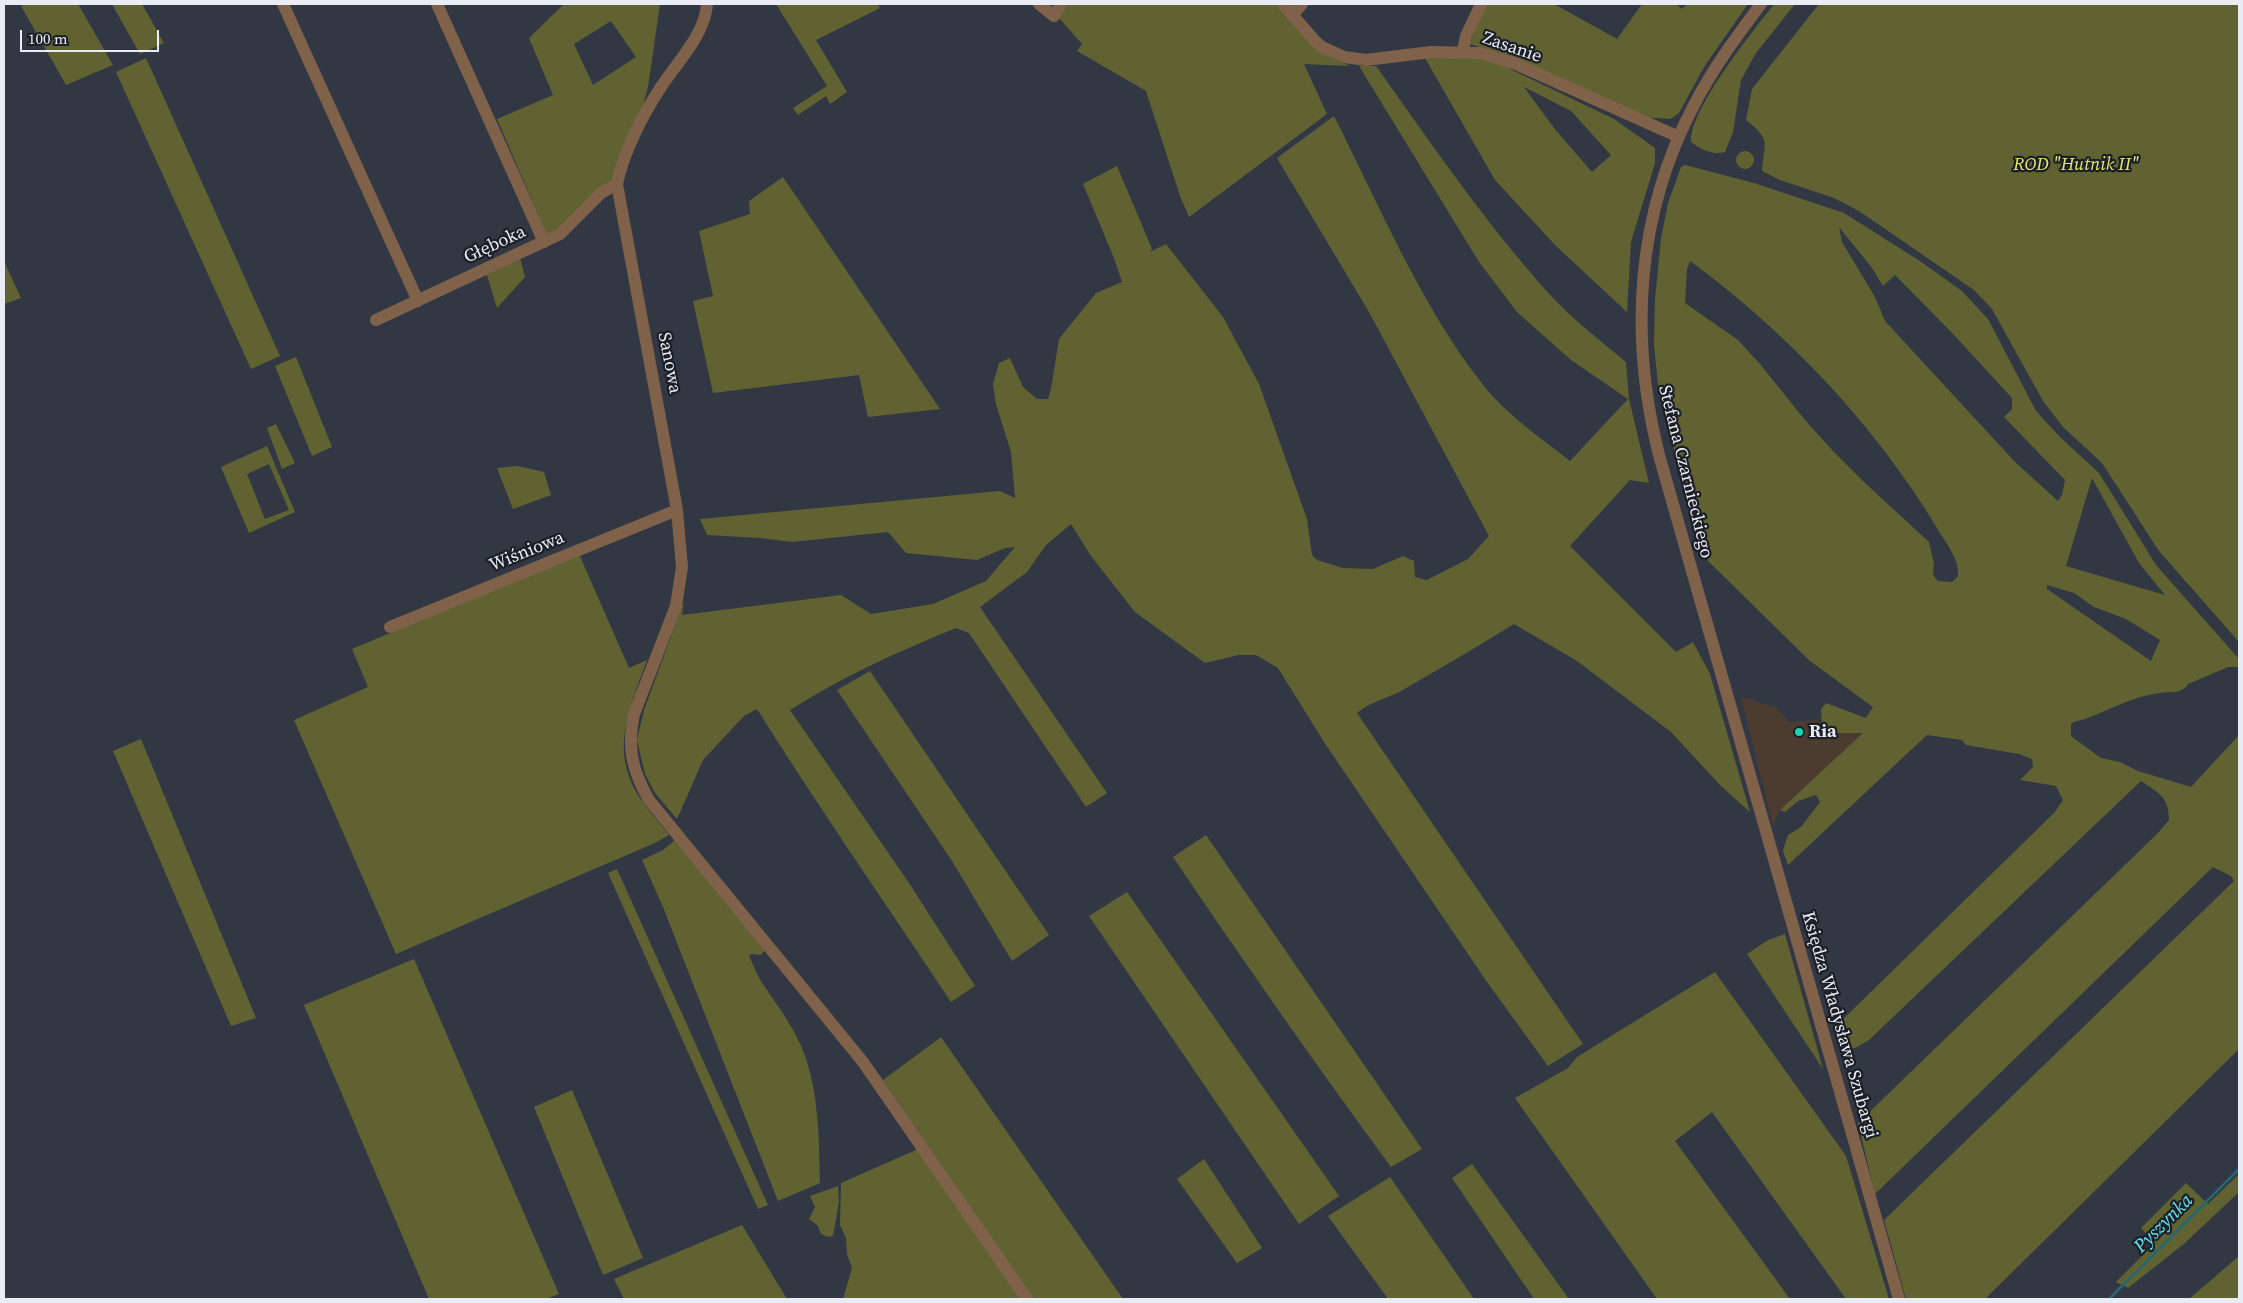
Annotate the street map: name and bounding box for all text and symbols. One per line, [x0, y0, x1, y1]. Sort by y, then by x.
scale bar [22, 20, 161, 52]
text: 100 m [28, 28, 68, 49]
street label: Zasanie [1479, 28, 1545, 68]
park label: ROD "Hutnik II" [2013, 154, 2139, 176]
street label: Głęboka [461, 221, 529, 269]
street label: Sanowa [653, 331, 685, 395]
street label: Stefana Czarnieckiego [1653, 383, 1717, 561]
street label: Wiśniowa [486, 527, 568, 577]
place label: Ria [1809, 721, 1837, 743]
marker: Ria [1793, 726, 1805, 738]
street label: Księdza Władysława Szubargi [1796, 909, 1882, 1141]
water label: Pyszynka [2130, 1190, 2198, 1258]

